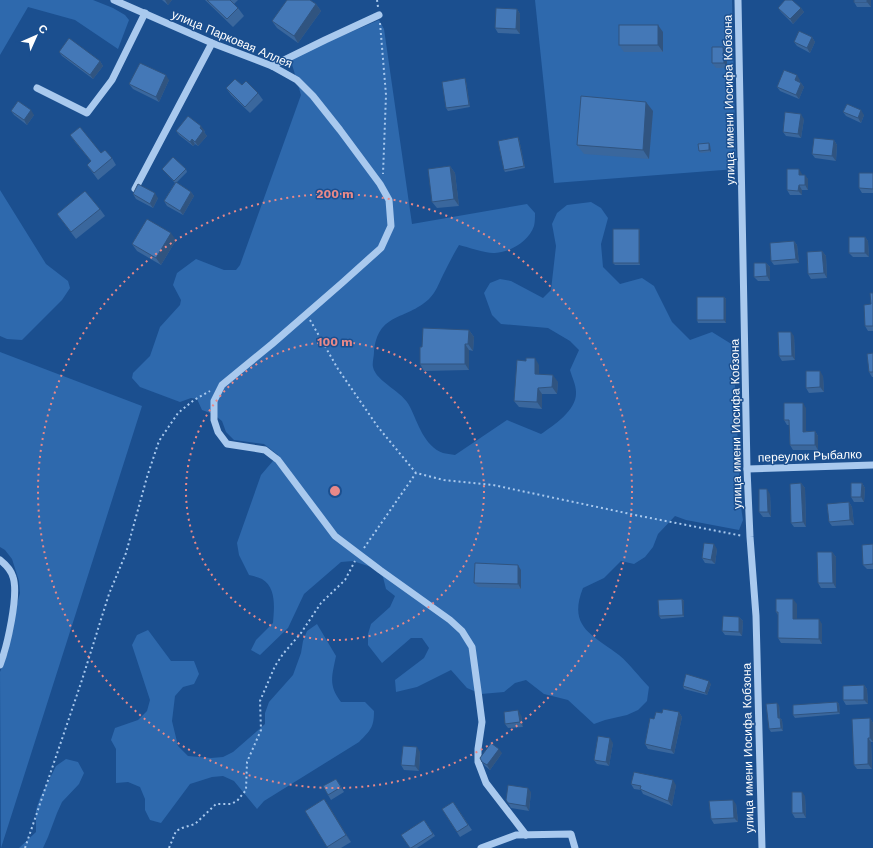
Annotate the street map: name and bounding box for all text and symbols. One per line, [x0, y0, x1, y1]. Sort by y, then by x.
street label: улица Парковая Аллея [170, 7, 294, 71]
street label: улица имени Иосифа Кобзона [721, 14, 737, 185]
north arrow [16, 16, 56, 56]
text: С [35, 22, 50, 37]
text: 200 m [316, 187, 354, 201]
text: 100 m [317, 335, 353, 349]
street label: улица имени Иосифа Кобзона [728, 338, 744, 509]
street label: переулок Рыбалко [758, 447, 863, 465]
centre of rings [328, 484, 342, 498]
street label: улица имени Иосифа Кобзона [740, 662, 756, 833]

